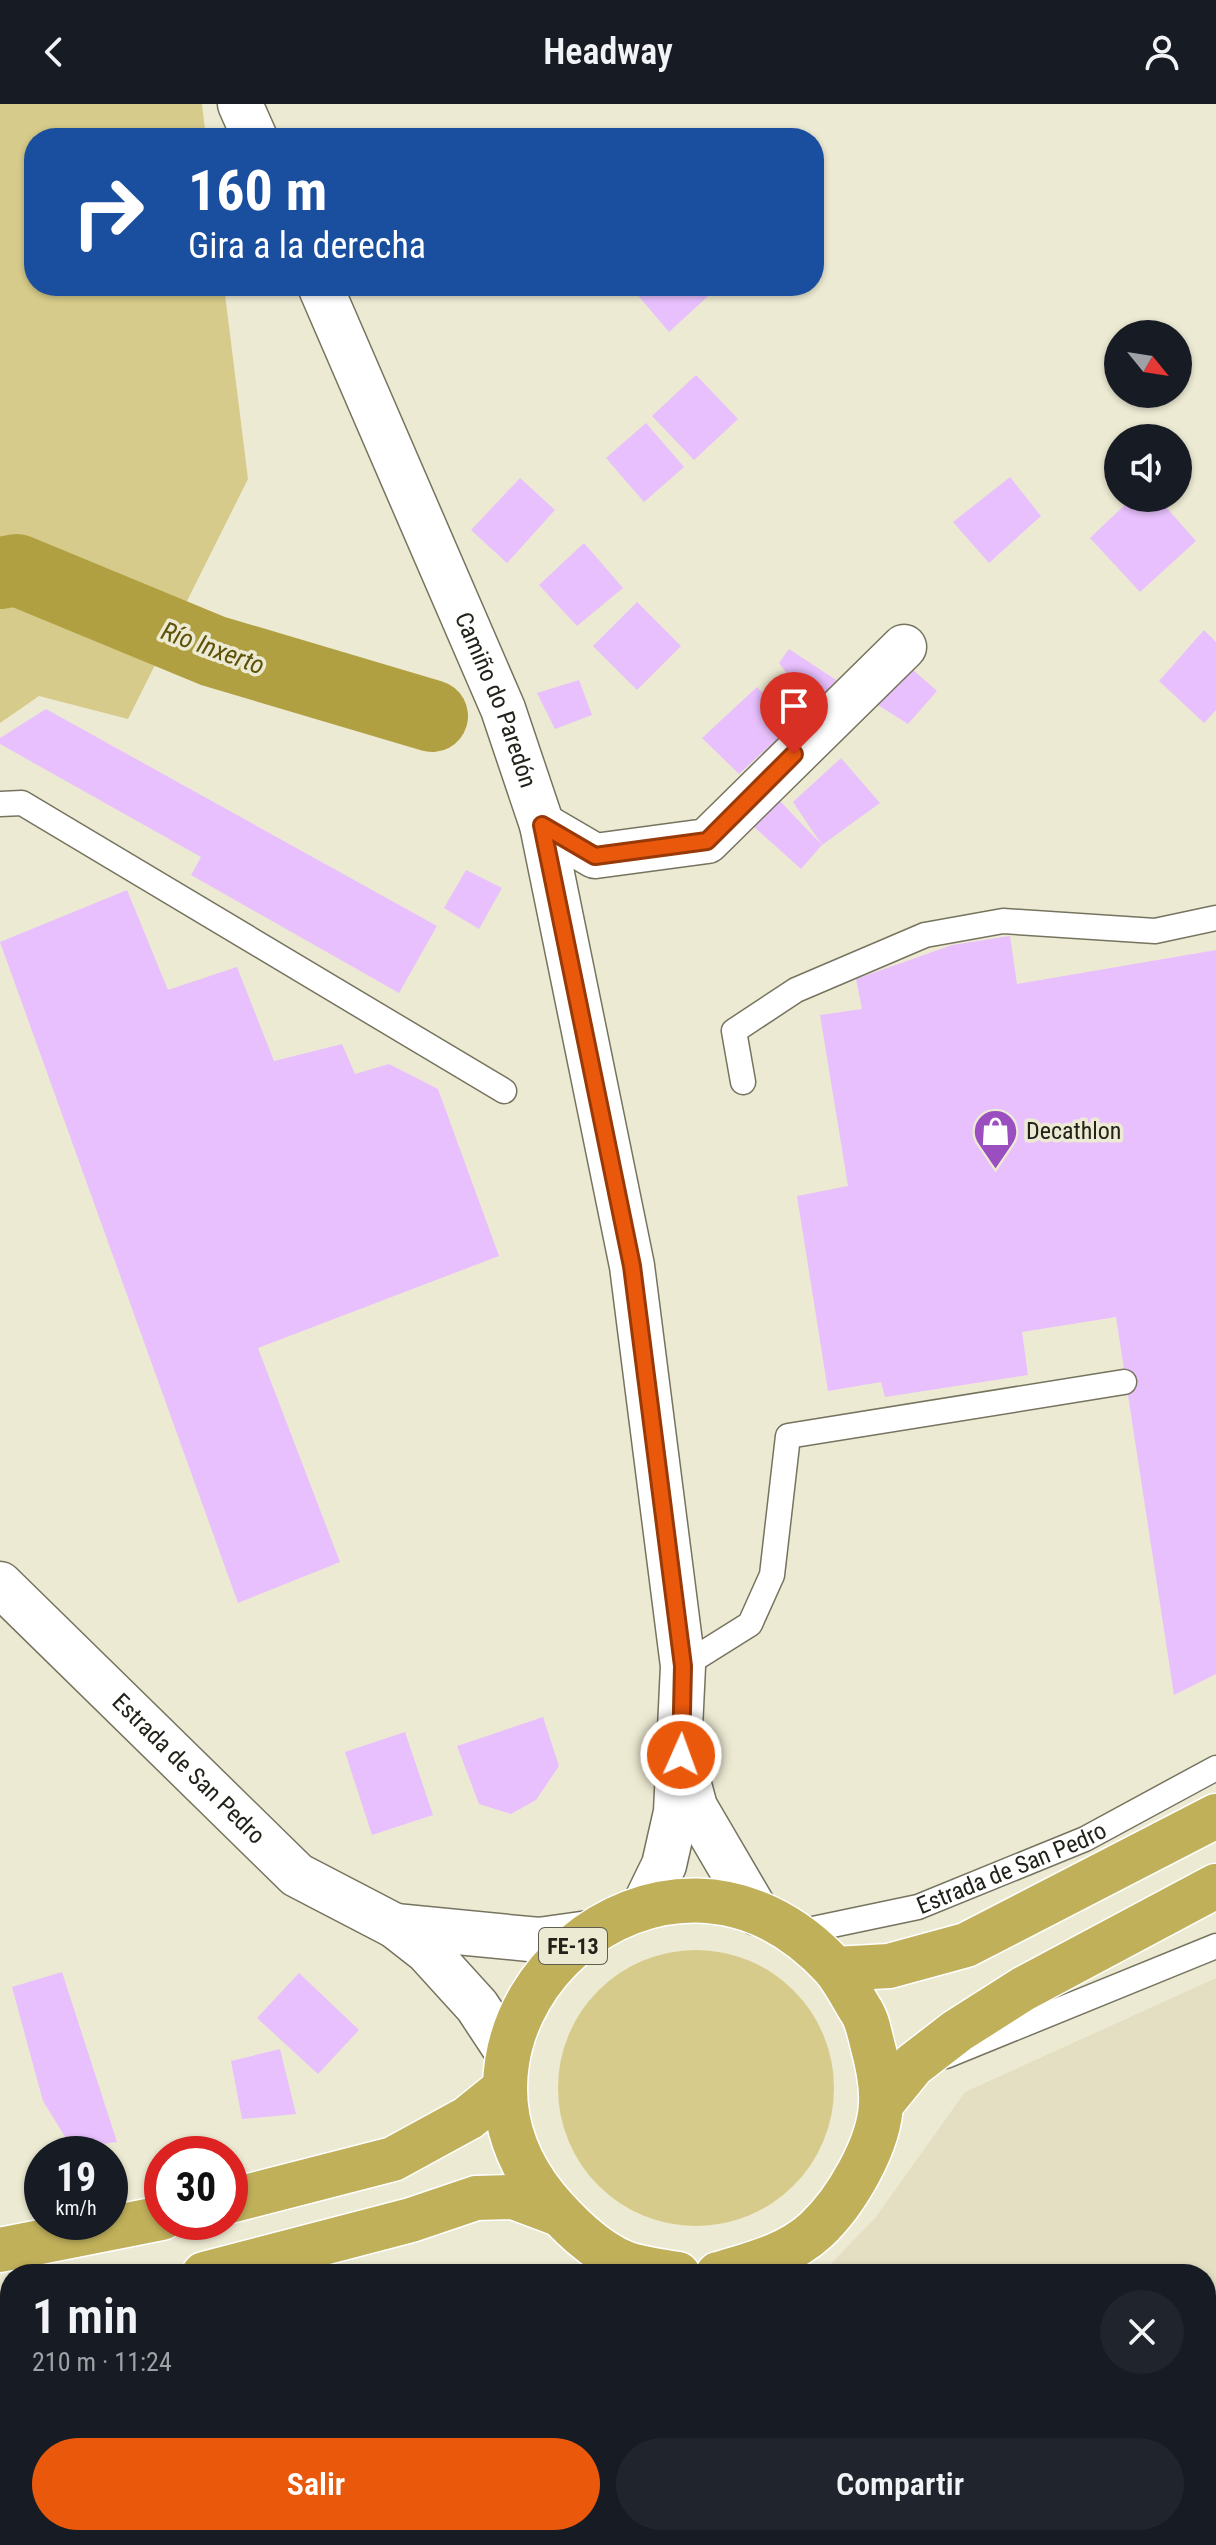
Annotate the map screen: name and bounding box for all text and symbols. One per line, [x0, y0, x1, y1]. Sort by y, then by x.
icon: back [32, 30, 76, 74]
icon: person [1140, 30, 1184, 74]
text: Headway [543, 31, 673, 73]
text: 160 m [188, 158, 327, 224]
icon: right [56, 160, 160, 264]
text: Gira a la derecha [188, 225, 426, 267]
north arrow [1104, 320, 1192, 408]
map controls [1104, 320, 1192, 512]
button: sound [1104, 424, 1192, 512]
street label: Camiño do Paredón [449, 608, 542, 791]
water label: Río Inxerto [157, 616, 269, 680]
pin [760, 672, 828, 754]
icon: arrive [772, 684, 816, 728]
shop icon: Decathlon [971, 1107, 1019, 1170]
place label: Decathlon [1026, 1117, 1121, 1145]
street label: Estrada de San Pedro [106, 1688, 271, 1850]
position arrow [639, 1713, 723, 1797]
street label: Estrada de San Pedro [913, 1816, 1111, 1920]
road number: FE-13 [539, 1928, 607, 1964]
speed limit sign: 30 [144, 2136, 248, 2240]
text: 19 [56, 2154, 96, 2201]
text: km/h [55, 2196, 97, 2220]
text: 1 min [32, 2288, 138, 2345]
button: close [1100, 2290, 1184, 2374]
text: 210 m · 11:24 [32, 2347, 172, 2377]
button: Salir [32, 2438, 600, 2530]
button: Compartir [616, 2438, 1184, 2530]

